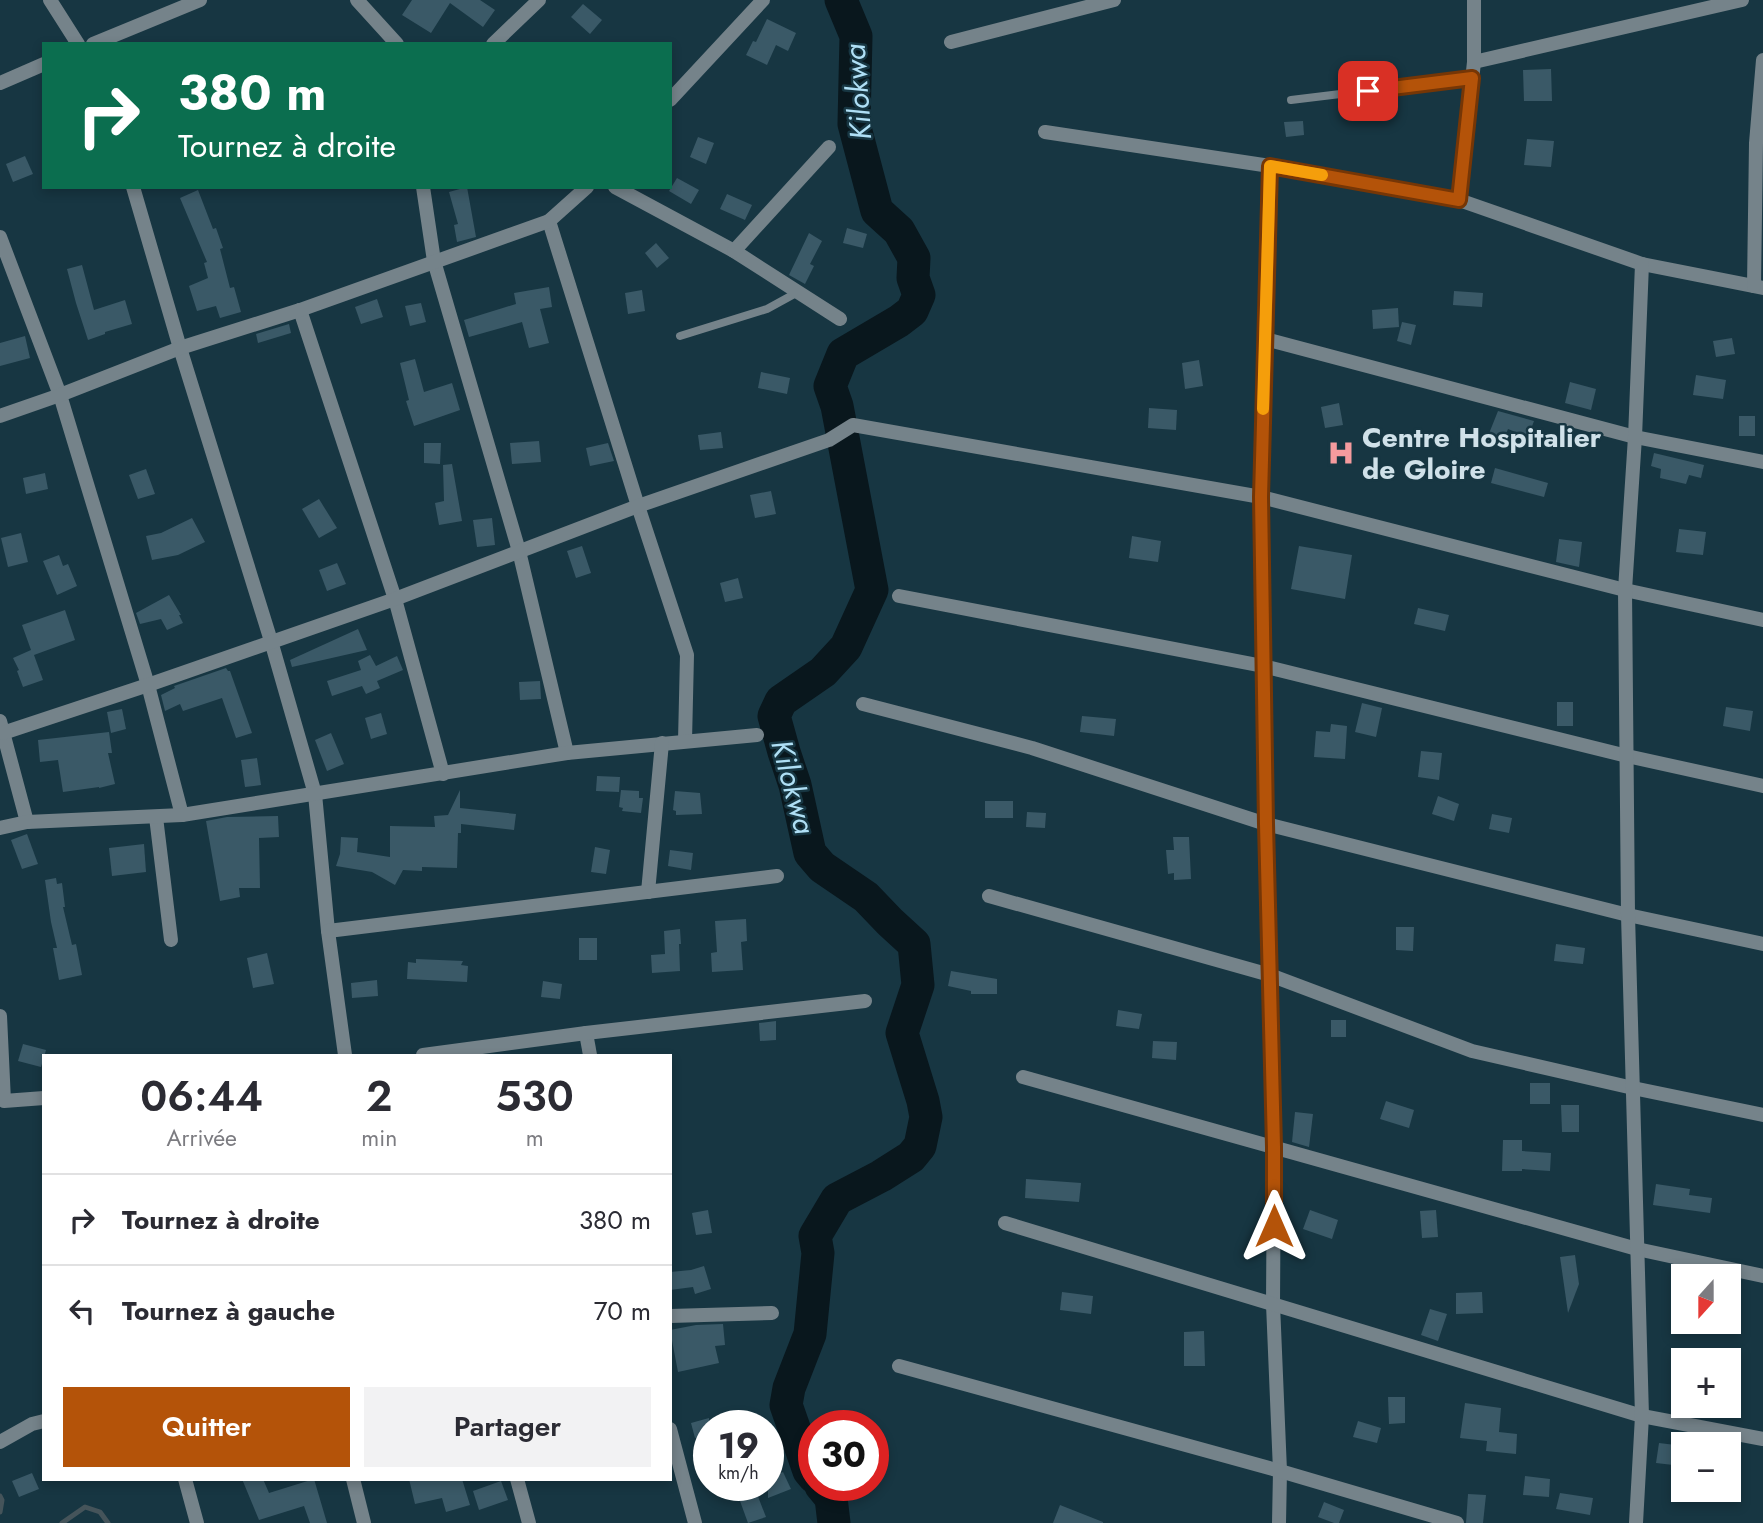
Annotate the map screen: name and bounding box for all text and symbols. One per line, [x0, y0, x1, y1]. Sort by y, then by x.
water label: Kilokwa [833, 42, 882, 142]
text: 380 m [178, 58, 326, 128]
pin [1338, 61, 1398, 121]
icon: right [63, 70, 154, 161]
icon: arrive [1349, 72, 1387, 110]
text: Tournez à droite [178, 123, 396, 169]
place label: Centre Hospitalier de Gloire [1362, 417, 1602, 490]
hospital icon: Centre Hospitalier de Gloire [1326, 438, 1356, 468]
water label: Kilokwa [760, 735, 827, 839]
text: 06:44 [140, 1066, 263, 1127]
text: 2 [366, 1066, 393, 1127]
text: 530 [496, 1066, 574, 1127]
text: Arrivée [166, 1121, 237, 1155]
text: min [361, 1121, 397, 1155]
text: m [526, 1121, 544, 1155]
position arrow [1237, 1189, 1311, 1263]
icon: right [63, 1201, 101, 1239]
text: Tournez à droite [122, 1201, 320, 1239]
text: 380 m [579, 1201, 651, 1239]
north arrow [1671, 1264, 1741, 1334]
map controls [1671, 1264, 1741, 1502]
icon: left [63, 1292, 101, 1330]
text: Tournez à gauche [122, 1292, 335, 1330]
text: 70 m [594, 1292, 651, 1330]
button: + [1671, 1348, 1741, 1418]
button: Quitter [63, 1387, 350, 1467]
button: Partager [364, 1387, 651, 1467]
speed limit sign: 30 [798, 1410, 889, 1501]
text: 19 [718, 1421, 759, 1471]
button: − [1671, 1432, 1741, 1502]
text: km/h [718, 1460, 759, 1486]

